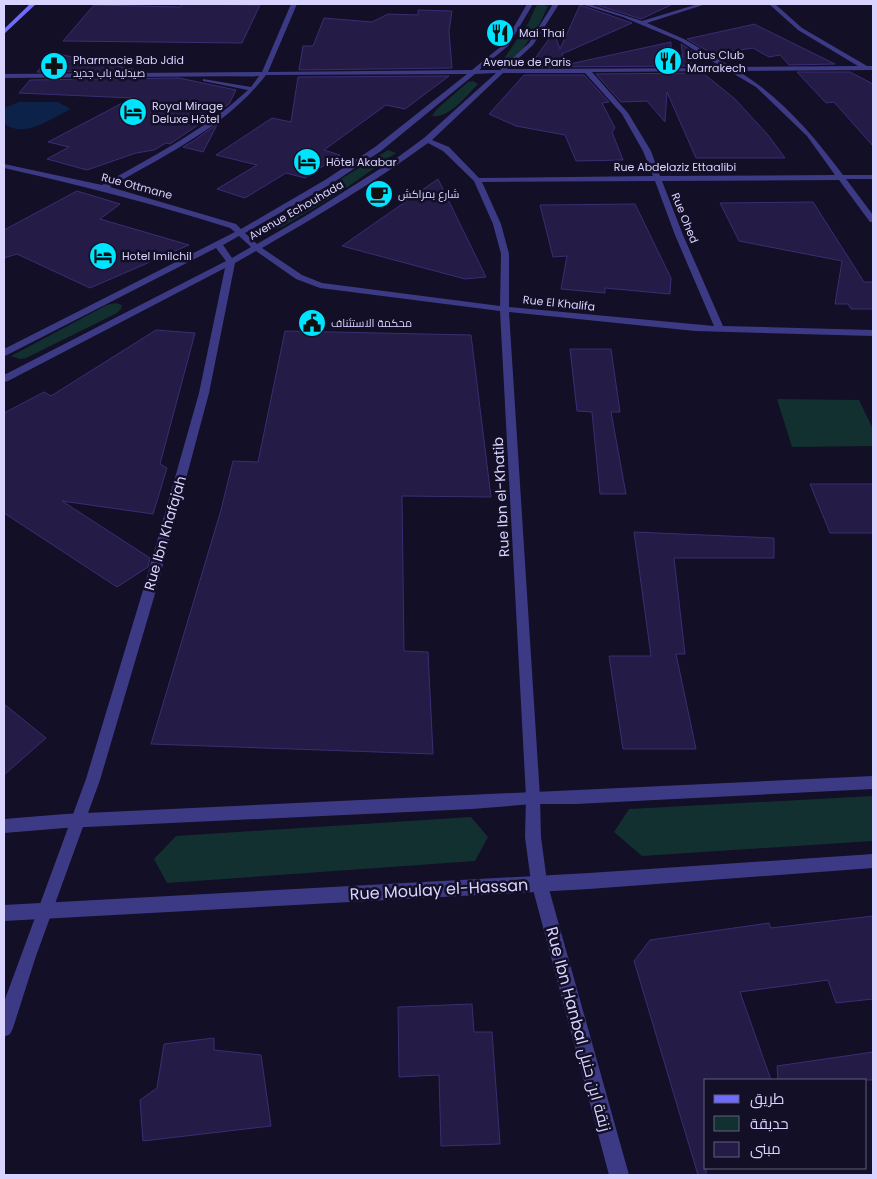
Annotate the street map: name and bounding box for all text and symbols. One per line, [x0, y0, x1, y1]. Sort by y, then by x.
restaurant icon: Mai Thai [485, 18, 515, 48]
place label: Mai Thai [519, 25, 565, 41]
restaurant icon: Lotus Club Marrakech [653, 46, 683, 76]
place label: Lotus Club Marrakech [687, 47, 746, 76]
pharmacy icon: Pharmacie Bab Jdid صيدلية باب جديد [39, 51, 69, 81]
place label: Pharmacie Bab Jdid صيدلية باب جديد [73, 52, 184, 81]
street label: Avenue de Paris [483, 54, 571, 70]
hotel icon: Royal Mirage Deluxe Hôtel [118, 97, 148, 127]
place label: Royal Mirage Deluxe Hôtel [152, 98, 223, 127]
hotel icon: Hôtel Akabar [292, 147, 322, 177]
place label: Hôtel Akabar [326, 154, 397, 170]
street label: Rue Abdelaziz Ettaalibi [614, 159, 737, 175]
street label: Rue Ottmane [100, 169, 174, 203]
street label: Avenue Echouhada [246, 176, 346, 244]
cafe icon: شارع بمراكش [364, 179, 394, 209]
place label: شارع بمراكش [398, 186, 459, 202]
street label: Rue Ohed [668, 190, 702, 246]
hotel icon: Hotel Imilchil [88, 241, 118, 271]
place label: Hotel Imilchil [122, 248, 192, 264]
street label: Rue El Khalifa [522, 291, 596, 315]
public building icon: محكمة الاستئناف [297, 308, 327, 338]
place label: محكمة الاستئناف [331, 315, 412, 331]
street label: Rue Ibn el-Khatib [488, 436, 514, 558]
street label: Rue Ibn Khafajah [139, 473, 191, 593]
street label: Rue Moulay el-Hassan [349, 873, 529, 906]
street label: Rue Ibn Hanbal زنقة ابن حنبل [540, 924, 617, 1134]
legend [704, 1079, 867, 1169]
text: طريق [750, 1088, 784, 1109]
text: حديقة [750, 1113, 789, 1134]
text: مبنى [750, 1138, 781, 1159]

